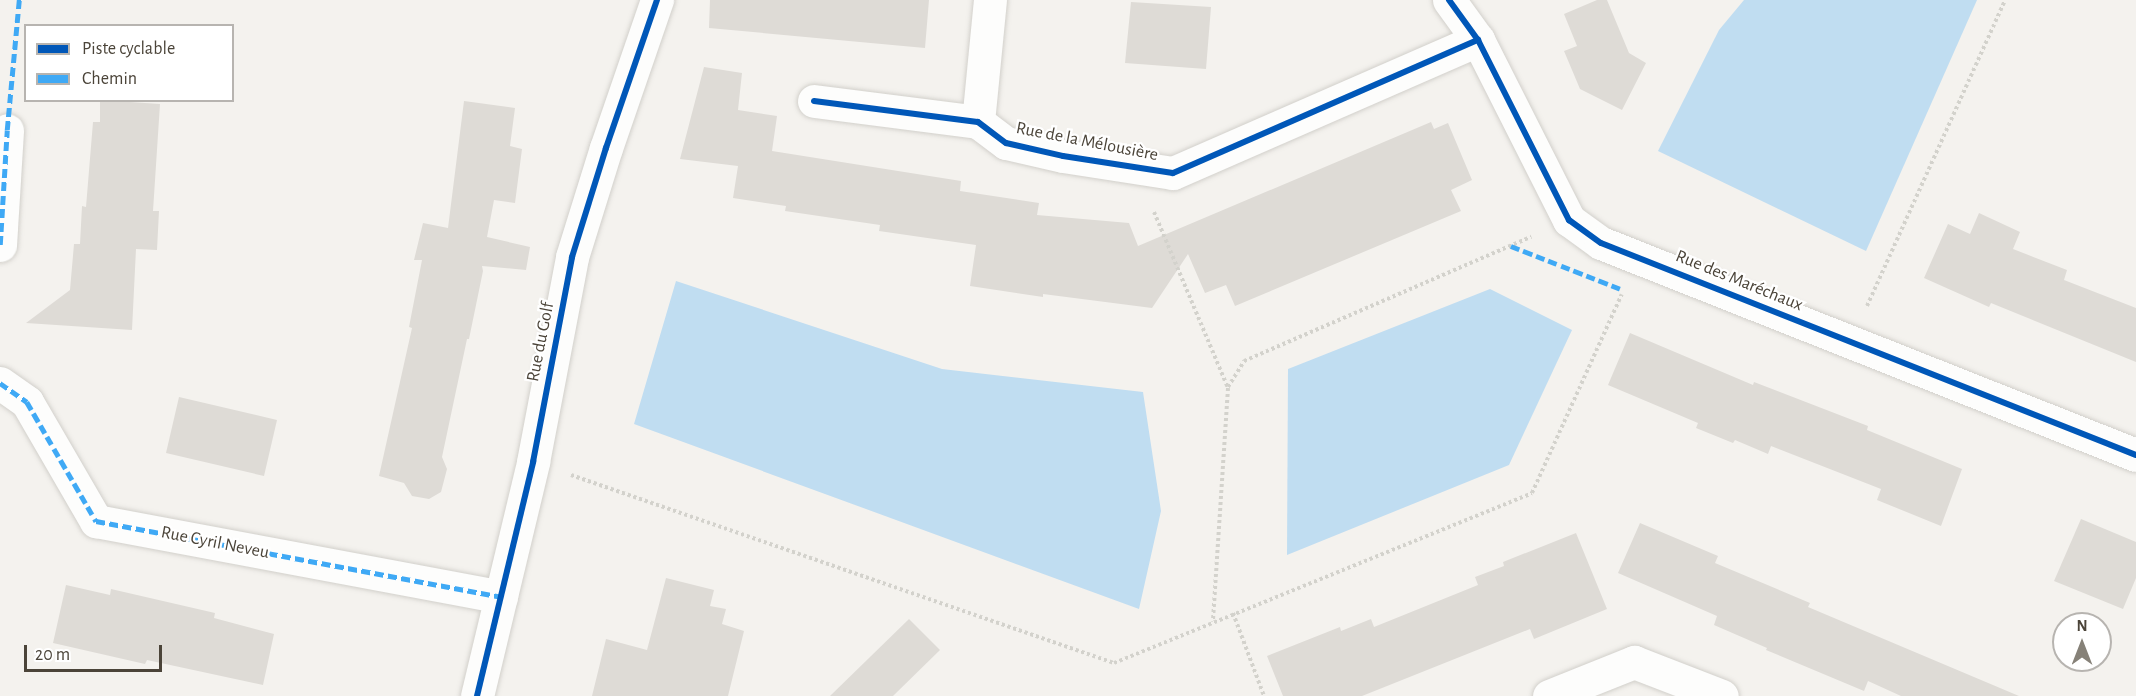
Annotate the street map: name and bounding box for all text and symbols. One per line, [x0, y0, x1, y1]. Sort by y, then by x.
legend [24, 24, 234, 102]
text: Piste cyclable [82, 40, 175, 58]
text: Chemin [82, 70, 137, 88]
street label: Rue de la Mélousière [1014, 118, 1160, 166]
street label: Rue des Maréchaux [1672, 246, 1806, 316]
street label: Rue du Golf [523, 300, 559, 384]
street label: Rue Cyril Neveu [159, 522, 271, 564]
north arrow [2052, 612, 2112, 672]
text: N [2076, 618, 2088, 634]
scale bar [27, 633, 165, 671]
text: 20 m [35, 646, 70, 664]

